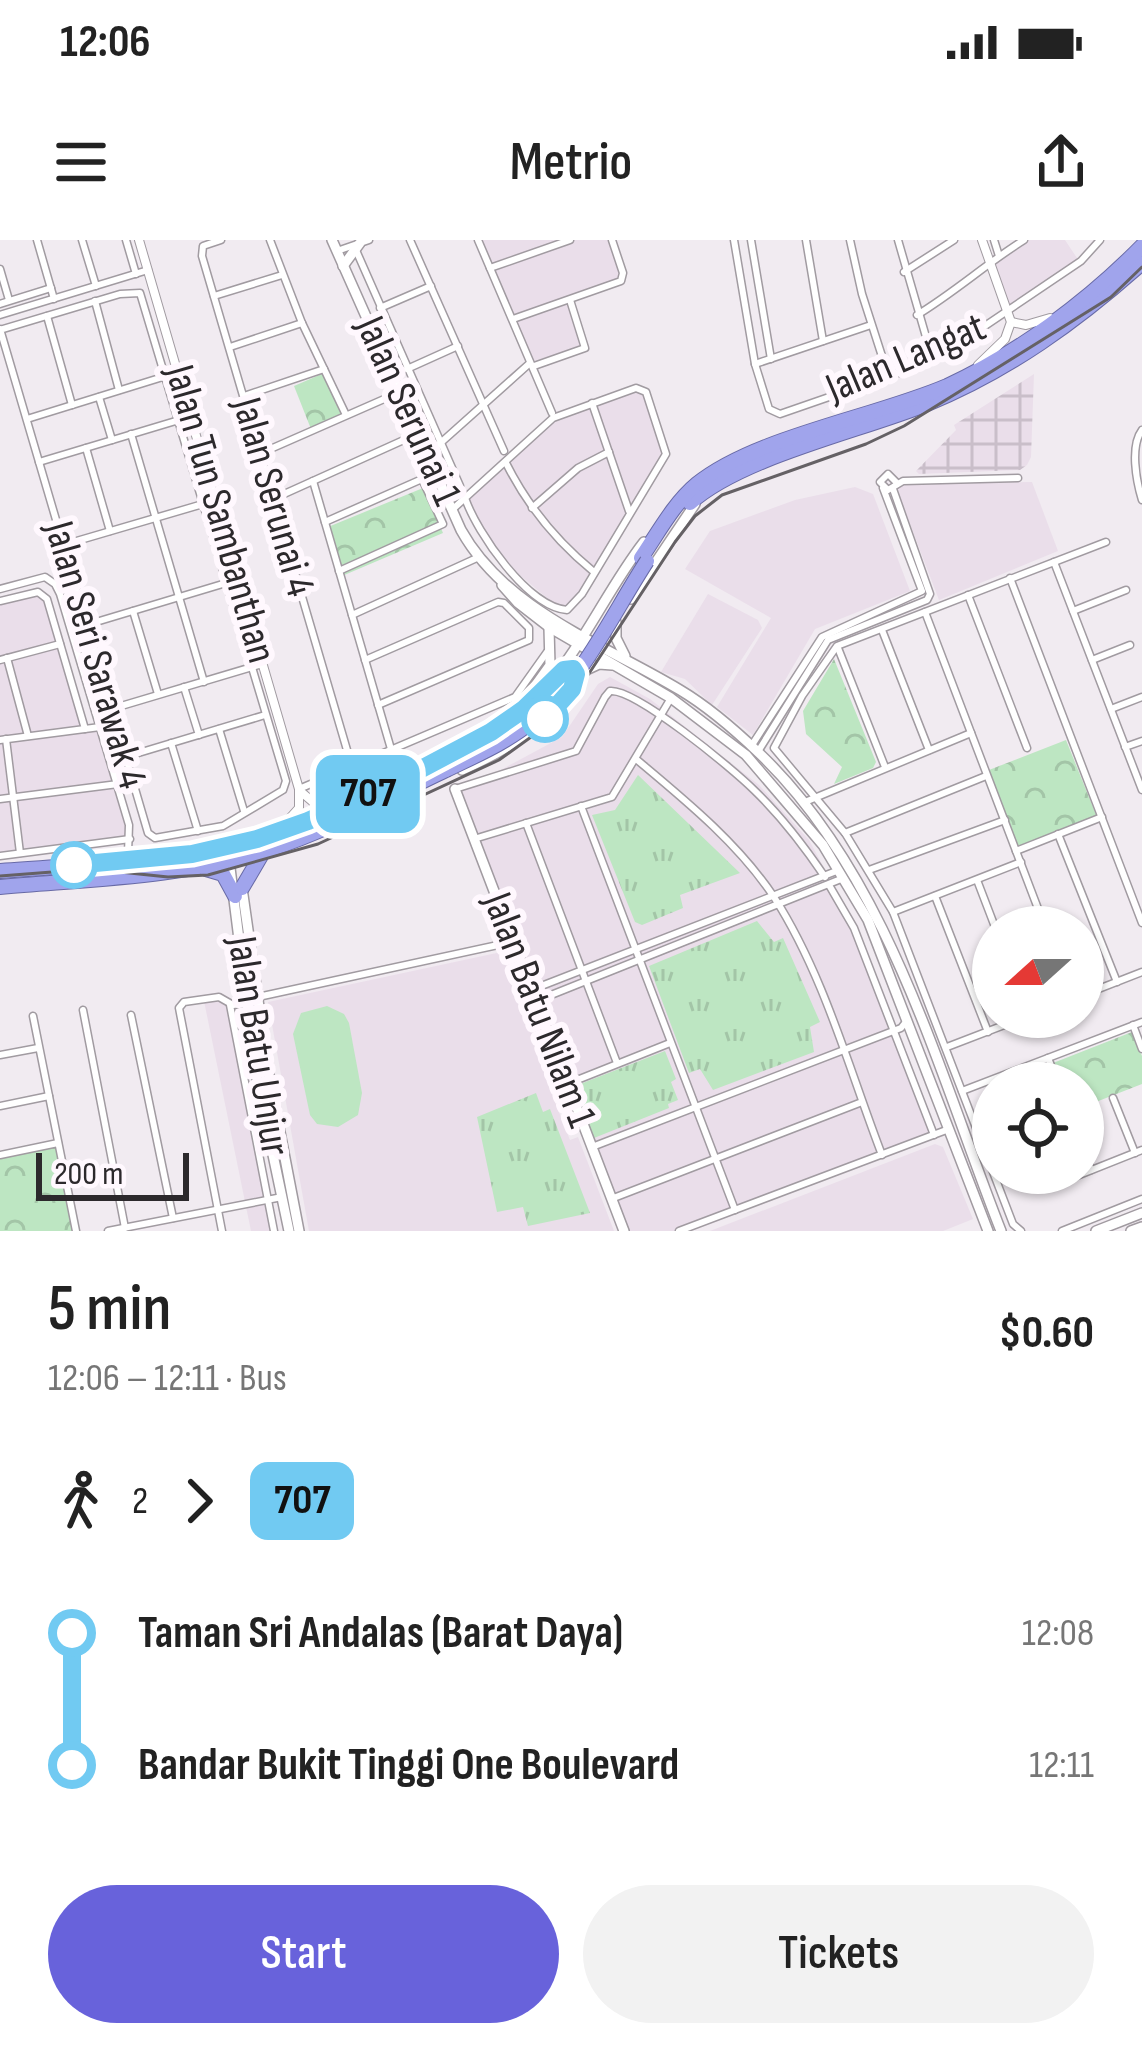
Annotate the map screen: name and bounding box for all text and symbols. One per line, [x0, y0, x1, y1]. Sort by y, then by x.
text: 12:06 [60, 15, 151, 70]
icon: menu [48, 129, 114, 195]
icon: share [1028, 129, 1094, 195]
text: Metrio [510, 130, 632, 195]
street label: Jalan Langat [818, 302, 993, 415]
street label: Jalan Serunai 1 [343, 308, 472, 514]
street label: Jalan Tun Sambanthan [153, 358, 287, 669]
street label: Jalan Serunai 4 [220, 391, 326, 602]
street label: Jalan Seri Sarawak 4 [32, 514, 158, 795]
unlabelled marker [523, 697, 567, 741]
line badge: 707 [299, 755, 437, 833]
text: 707 [340, 768, 396, 819]
unlabelled marker [52, 843, 96, 887]
street label: Jalan Batu Nilam 1 [471, 885, 607, 1135]
north arrow [972, 906, 1104, 1038]
map controls [972, 906, 1104, 1194]
street label: Jalan Batu Unjur [215, 932, 300, 1159]
button: locate [972, 1062, 1104, 1194]
scale bar [36, 1147, 189, 1200]
text: 200 m [54, 1154, 123, 1194]
text: 5 min [48, 1270, 171, 1349]
text: $0.60 [999, 1306, 1094, 1361]
text: 12:06 – 12:11 · Bus [48, 1355, 287, 1402]
icon: walk [48, 1468, 114, 1534]
icon: forward [166, 1468, 232, 1534]
text: 707 [274, 1475, 330, 1526]
text: 2 [132, 1478, 148, 1525]
text: Taman Sri Andalas (Barat Daya) [138, 1606, 623, 1661]
text: 12:08 [1022, 1610, 1094, 1657]
text: Bandar Bukit Tinggi One Boulevard [138, 1738, 679, 1793]
text: 12:11 [1029, 1742, 1094, 1789]
button: Start [48, 1885, 559, 2023]
button: Tickets [583, 1885, 1094, 2023]

